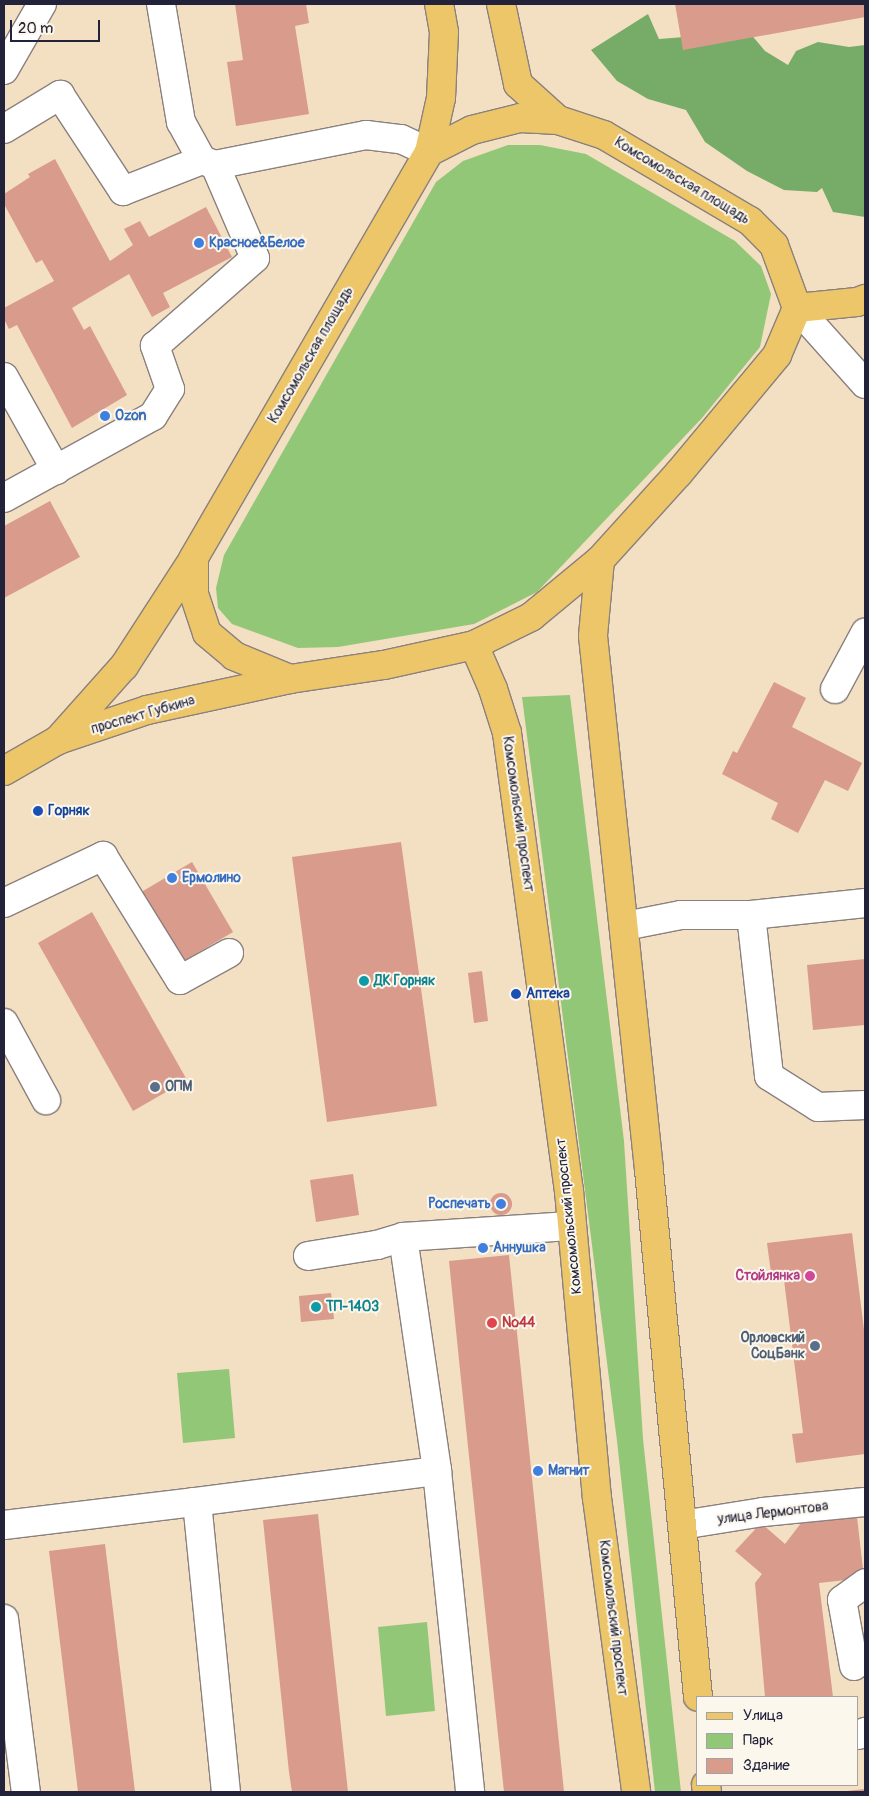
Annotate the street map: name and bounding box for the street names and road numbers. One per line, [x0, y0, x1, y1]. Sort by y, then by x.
street label: Комсомольская площадь [611, 134, 753, 228]
street label: Комсомольская площадь [265, 284, 357, 426]
street label: проспект Губкина [89, 692, 197, 738]
street label: Комсомольский проспект [499, 735, 537, 893]
street label: Комсомольский проспект [552, 1137, 586, 1295]
street label: улица Лермонтова [717, 1498, 829, 1528]
street label: Комсомольский проспект [595, 1539, 631, 1697]

